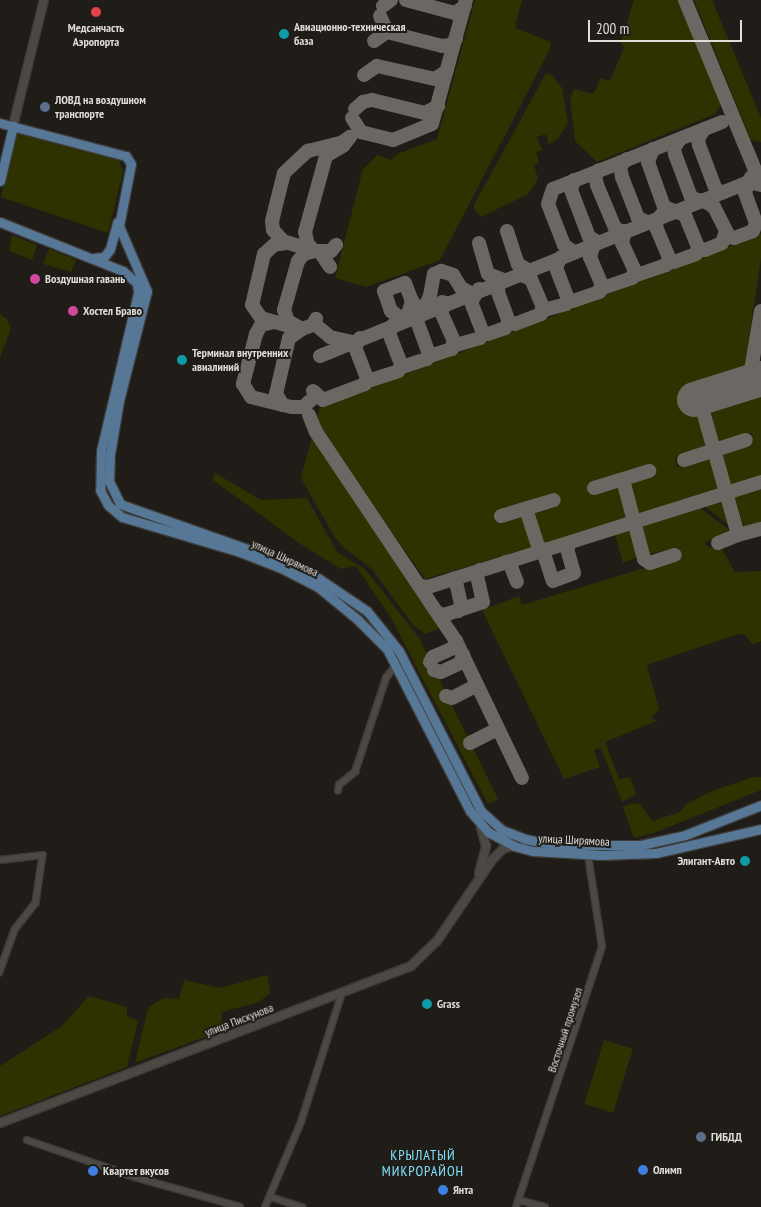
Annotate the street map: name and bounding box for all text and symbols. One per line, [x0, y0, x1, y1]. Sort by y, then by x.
marker: Медсанчасть Аэропорта [89, 5, 103, 19]
scale bar [591, 10, 745, 42]
text: 200 m [596, 19, 629, 38]
place label: Авиационно-техническая база [294, 20, 406, 48]
place label: Медсанчасть Аэропорта [68, 21, 124, 49]
marker: Авиационно-техническая база [278, 28, 290, 40]
place label: ЛОВД на воздушном транспорте [55, 93, 146, 121]
marker: ЛОВД на воздушном транспорте [39, 101, 51, 113]
place label: Воздушная гавань [45, 272, 125, 286]
marker: Воздушная гавань [29, 273, 41, 285]
place label: Хостел Браво [83, 304, 142, 318]
marker: Хостел Браво [67, 305, 79, 317]
place label: Терминал внутренних авиалиний [192, 346, 288, 374]
marker: Терминал внутренних авиалиний [176, 354, 188, 366]
street label: улица Ширямова [249, 536, 321, 580]
street label: улица Ширямова [538, 831, 610, 849]
place label: Элигант-Авто [677, 854, 735, 868]
marker: Элигант-Авто [739, 855, 751, 867]
street label: Восточный промузел [545, 986, 585, 1074]
place label: Grass [437, 997, 460, 1011]
marker: Grass [421, 998, 433, 1010]
street label: улица Пискунова [203, 1000, 275, 1040]
place label: ГИБДД [711, 1130, 742, 1144]
marker: ГИБДД [695, 1131, 707, 1143]
district label: КРЫЛАТЫЙ МИКРОРАЙОН [381, 1147, 465, 1180]
place label: Олимп [653, 1163, 682, 1177]
place label: Квартет вкусов [103, 1164, 169, 1178]
marker: Олимп [637, 1164, 649, 1176]
marker: Квартет вкусов [87, 1165, 99, 1177]
place label: Янта [453, 1183, 473, 1197]
marker: Янта [437, 1184, 449, 1196]

